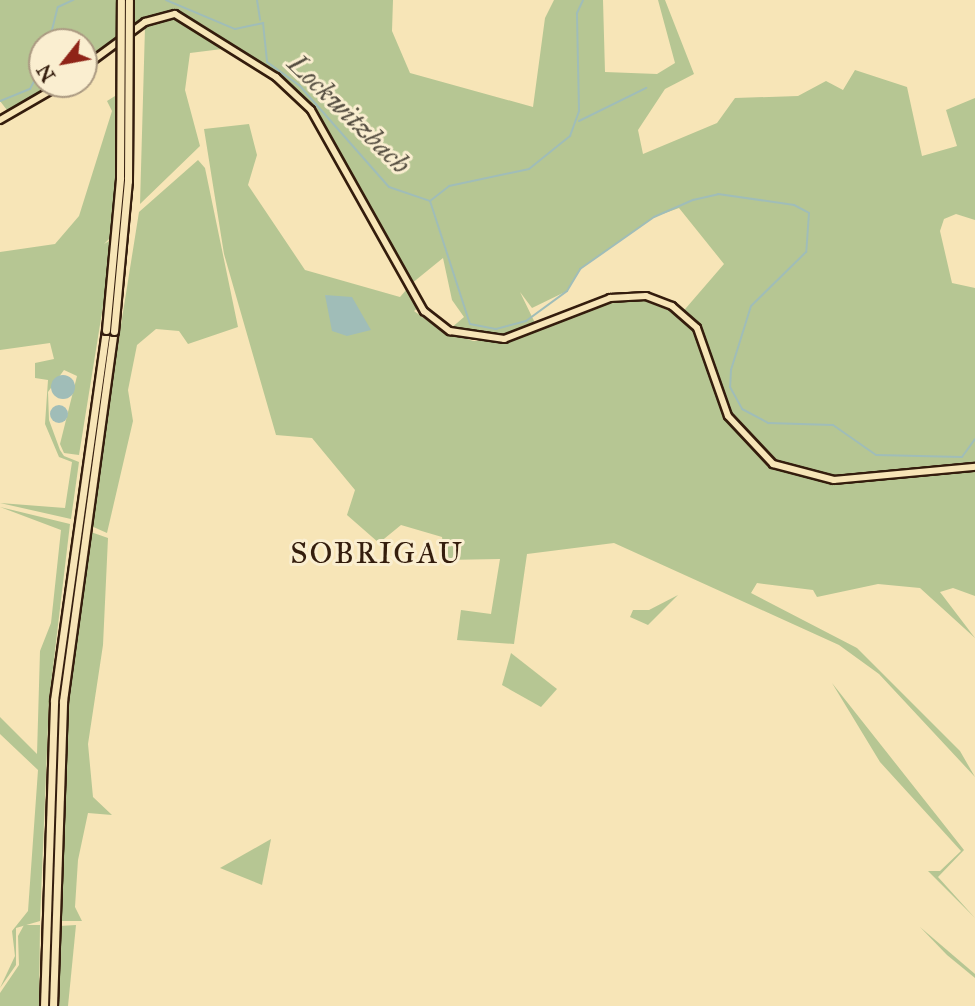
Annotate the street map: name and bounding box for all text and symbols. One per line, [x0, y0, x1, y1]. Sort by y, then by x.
north arrow [28, 28, 98, 98]
water label: Lockwitzbach [281, 47, 417, 181]
text: N [32, 60, 60, 86]
district label: SOBRIGAU [291, 535, 463, 571]

